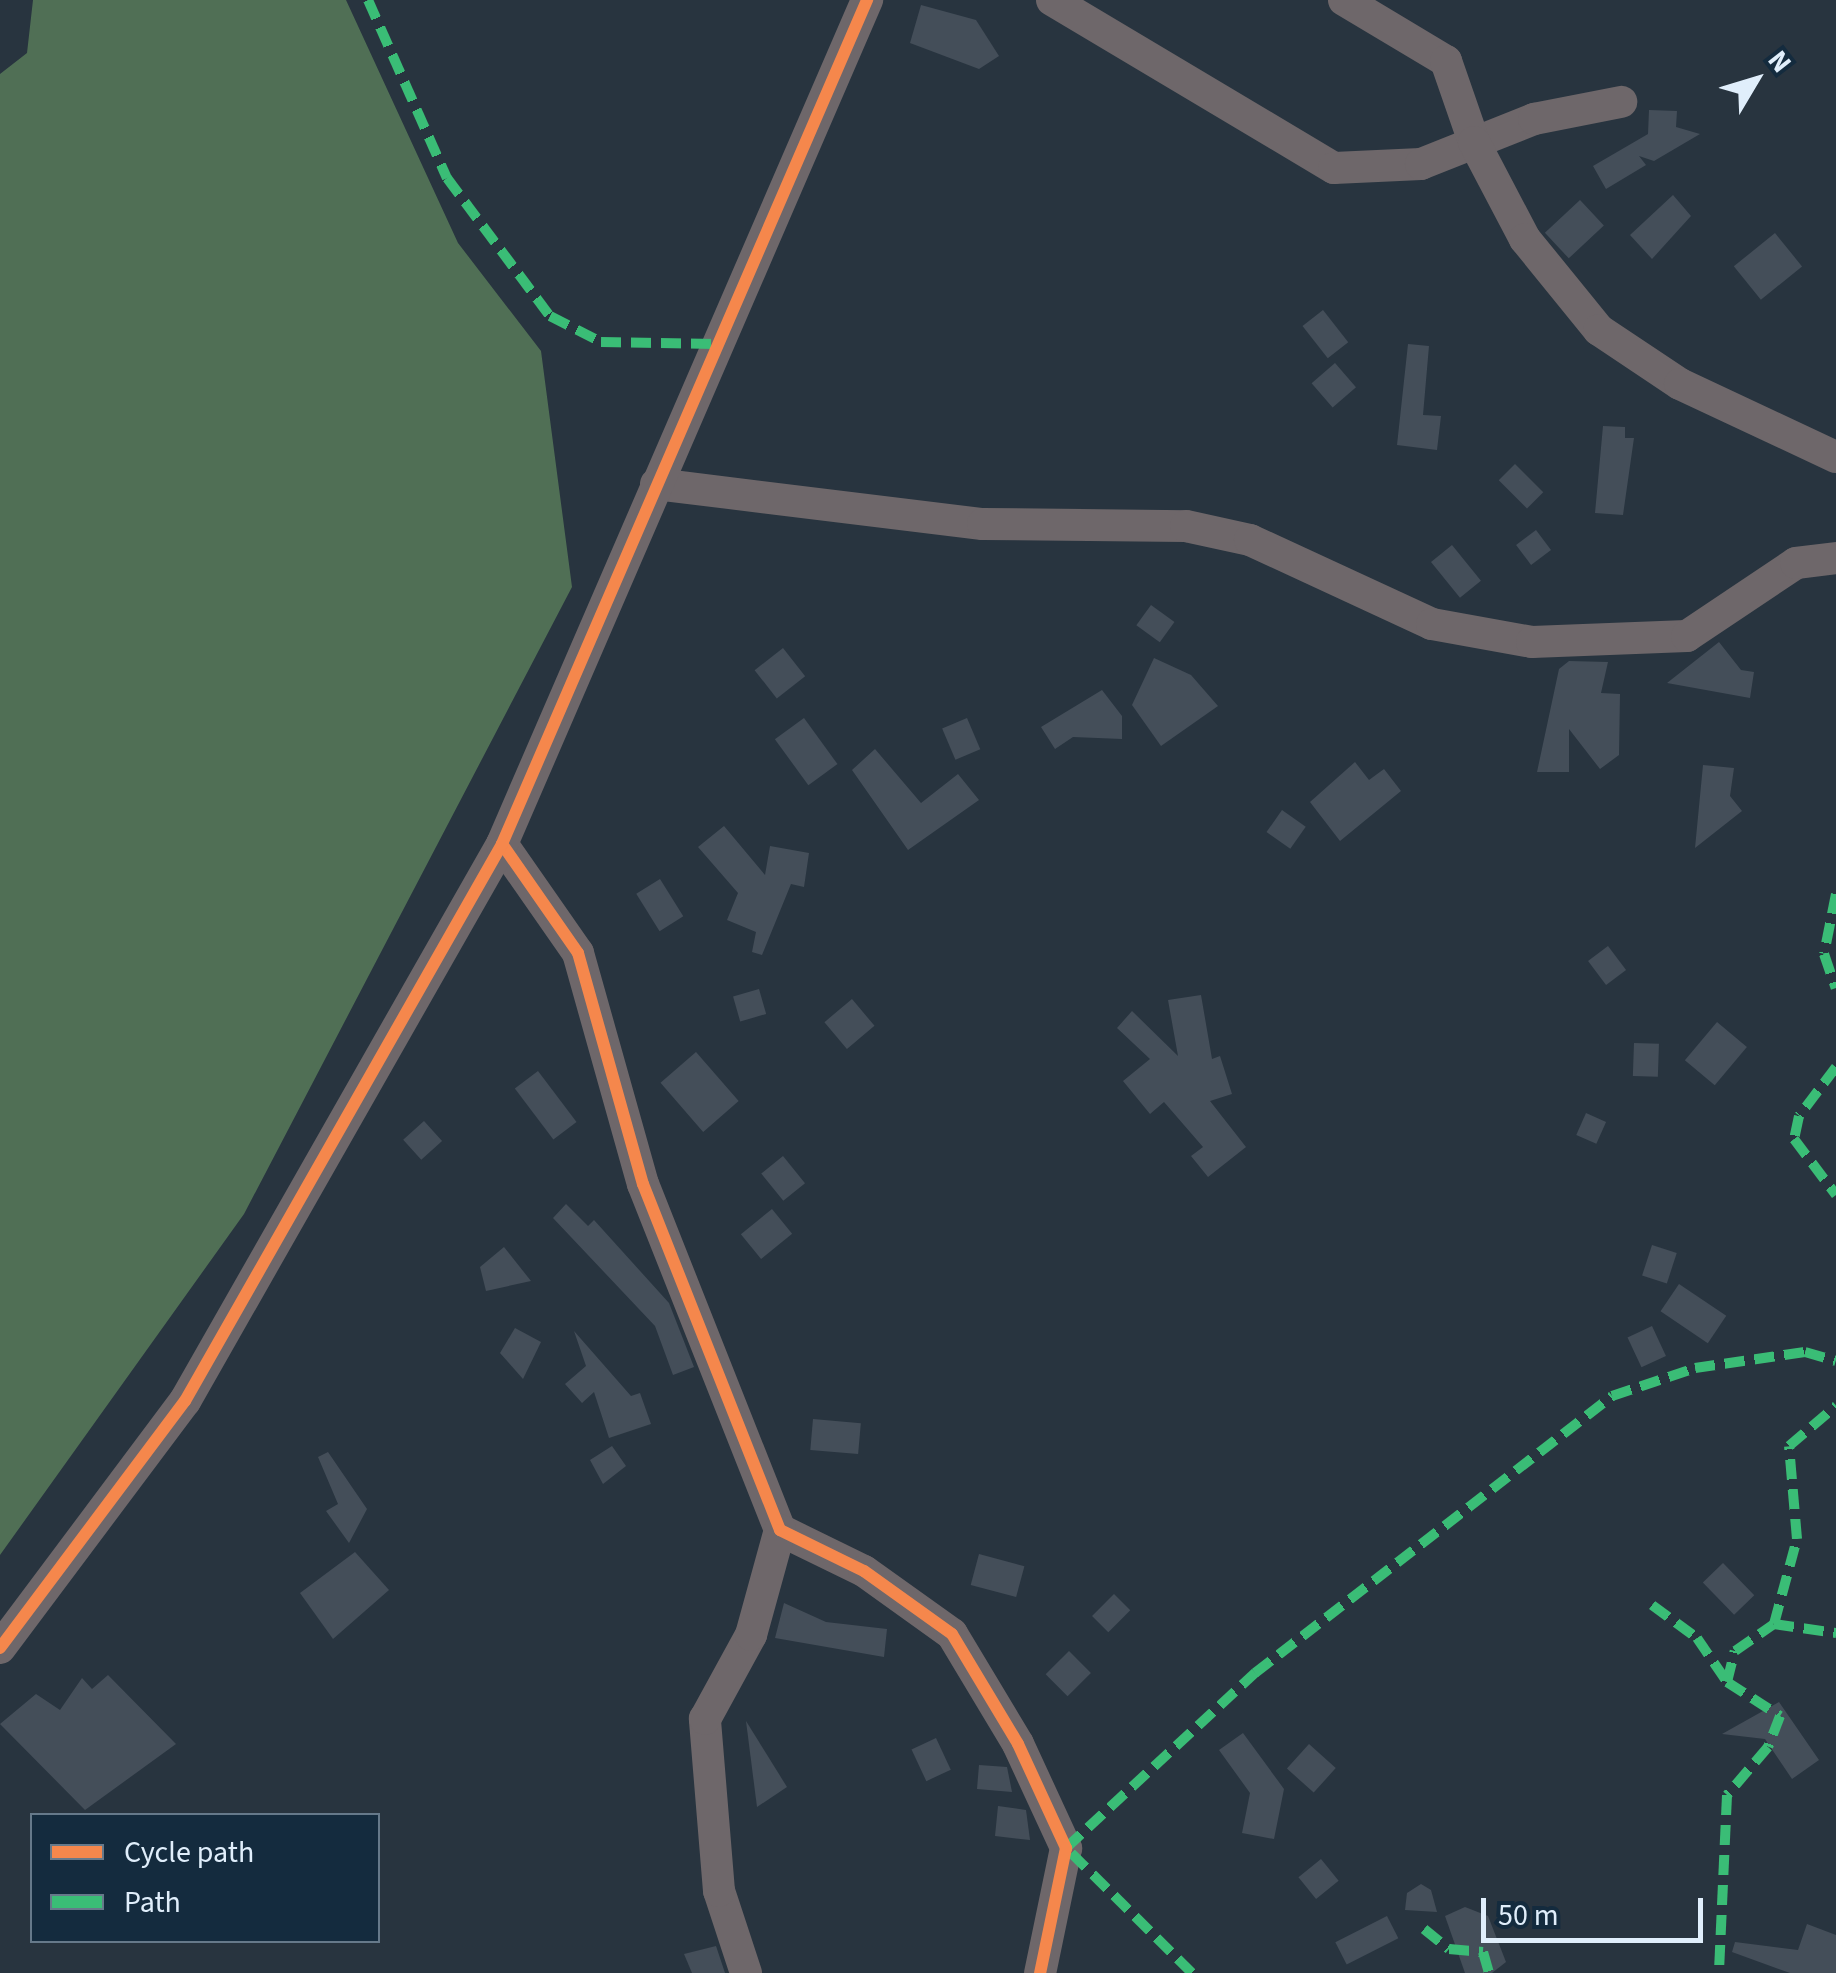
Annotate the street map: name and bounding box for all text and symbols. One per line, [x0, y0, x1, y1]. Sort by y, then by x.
north arrow [1706, 30, 1806, 130]
text: N [1758, 42, 1801, 81]
legend [30, 1813, 380, 1943]
text: Cycle path [124, 1831, 254, 1874]
scale bar [1486, 1878, 1708, 1940]
text: Path [124, 1881, 181, 1924]
text: 50 m [1498, 1894, 1559, 1937]

